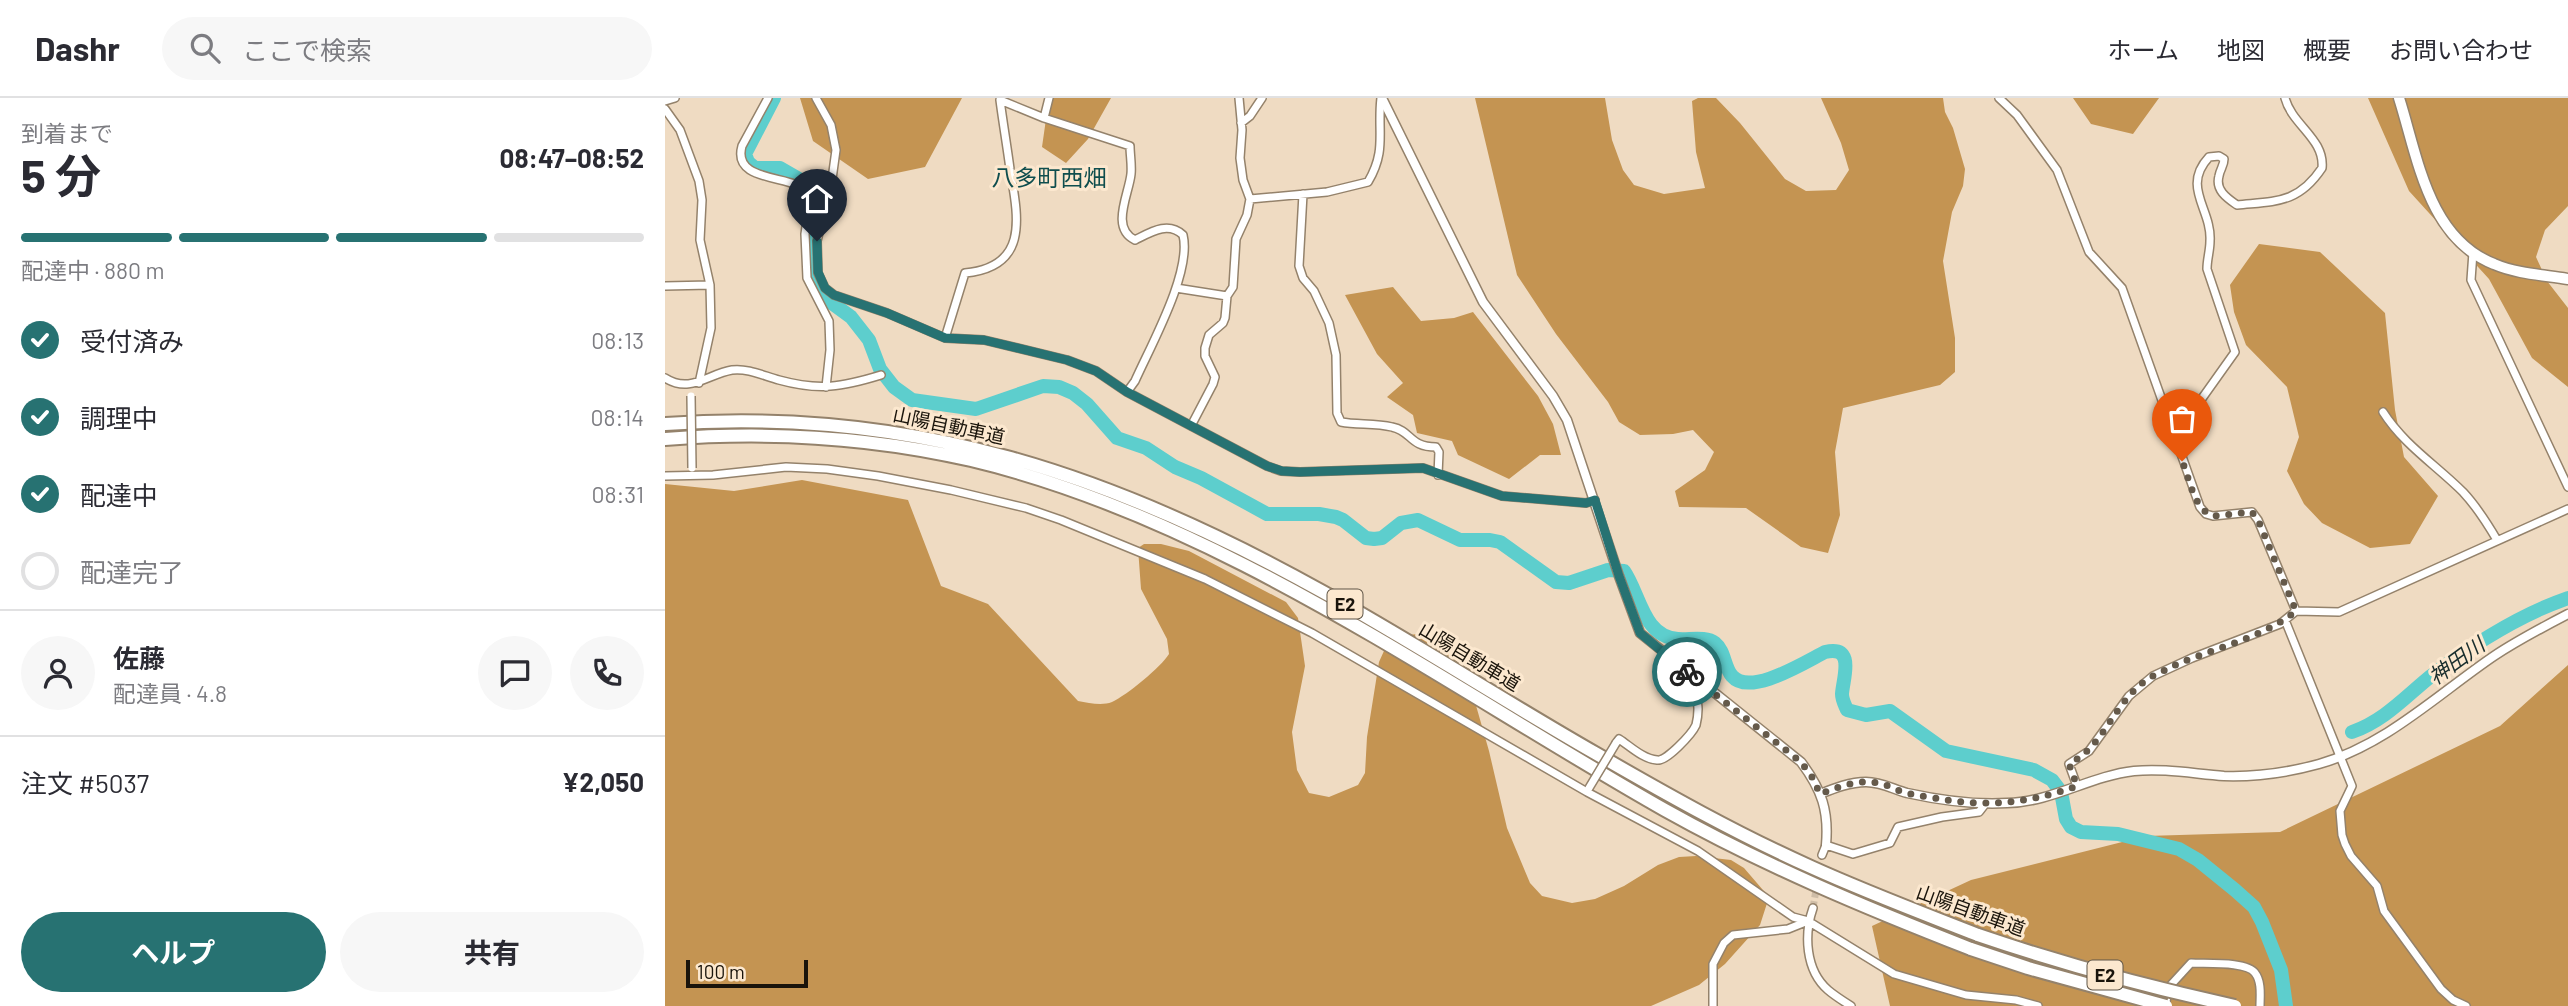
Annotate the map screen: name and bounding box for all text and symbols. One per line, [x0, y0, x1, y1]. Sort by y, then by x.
search box [162, 17, 652, 80]
text: Dashr [35, 28, 120, 68]
icon: search [186, 29, 224, 67]
text: ここで検索 [242, 34, 372, 65]
text: ホーム [2108, 35, 2179, 64]
text: 地図 [2217, 35, 2265, 64]
text: 概要 [2303, 35, 2351, 64]
text: お問い合わせ [2389, 35, 2533, 64]
text: 到着まで [21, 119, 113, 147]
text: 08:47–08:52 [500, 142, 644, 173]
text: 5 分 [21, 147, 101, 202]
district label: 八多町西畑 [992, 163, 1107, 191]
pin [787, 169, 847, 241]
icon: home [798, 180, 836, 218]
text: 配達中 · 880 m [21, 256, 165, 284]
icon: check [21, 321, 59, 359]
text: 受付済み [80, 325, 184, 356]
text: 08:13 [591, 326, 644, 354]
pin [2152, 389, 2212, 461]
icon: check [21, 398, 59, 436]
icon: bag [2163, 400, 2201, 438]
text: 調理中 [80, 402, 158, 433]
street label: 山陽自動車道 [891, 402, 1007, 448]
text: 08:14 [591, 403, 644, 431]
icon: check [21, 475, 59, 513]
text: 配達中 [80, 479, 158, 510]
text: 08:31 [591, 480, 644, 508]
text: 配達完了 [80, 556, 184, 587]
road number: E2 [1327, 590, 1363, 618]
street label: 山陽自動車道 [1415, 617, 1525, 695]
water label: 神田川 [2423, 630, 2490, 689]
button: person [21, 636, 95, 710]
button: chat [478, 636, 552, 710]
button: phone [570, 636, 644, 710]
courier [1652, 637, 1722, 707]
text: 佐藤 [113, 642, 165, 673]
icon: bike [1668, 653, 1706, 691]
text: 配達員 · 4.8 [113, 679, 227, 707]
text: ¥2,050 [562, 766, 644, 797]
text: 注文 #5037 [21, 767, 149, 798]
street label: 山陽自動車道 [1913, 880, 2029, 940]
button: ヘルプ [21, 912, 326, 992]
button: 共有 [340, 912, 644, 992]
scale bar [686, 957, 809, 989]
text: 100 m [697, 960, 745, 983]
road number: E2 [2087, 960, 2123, 990]

